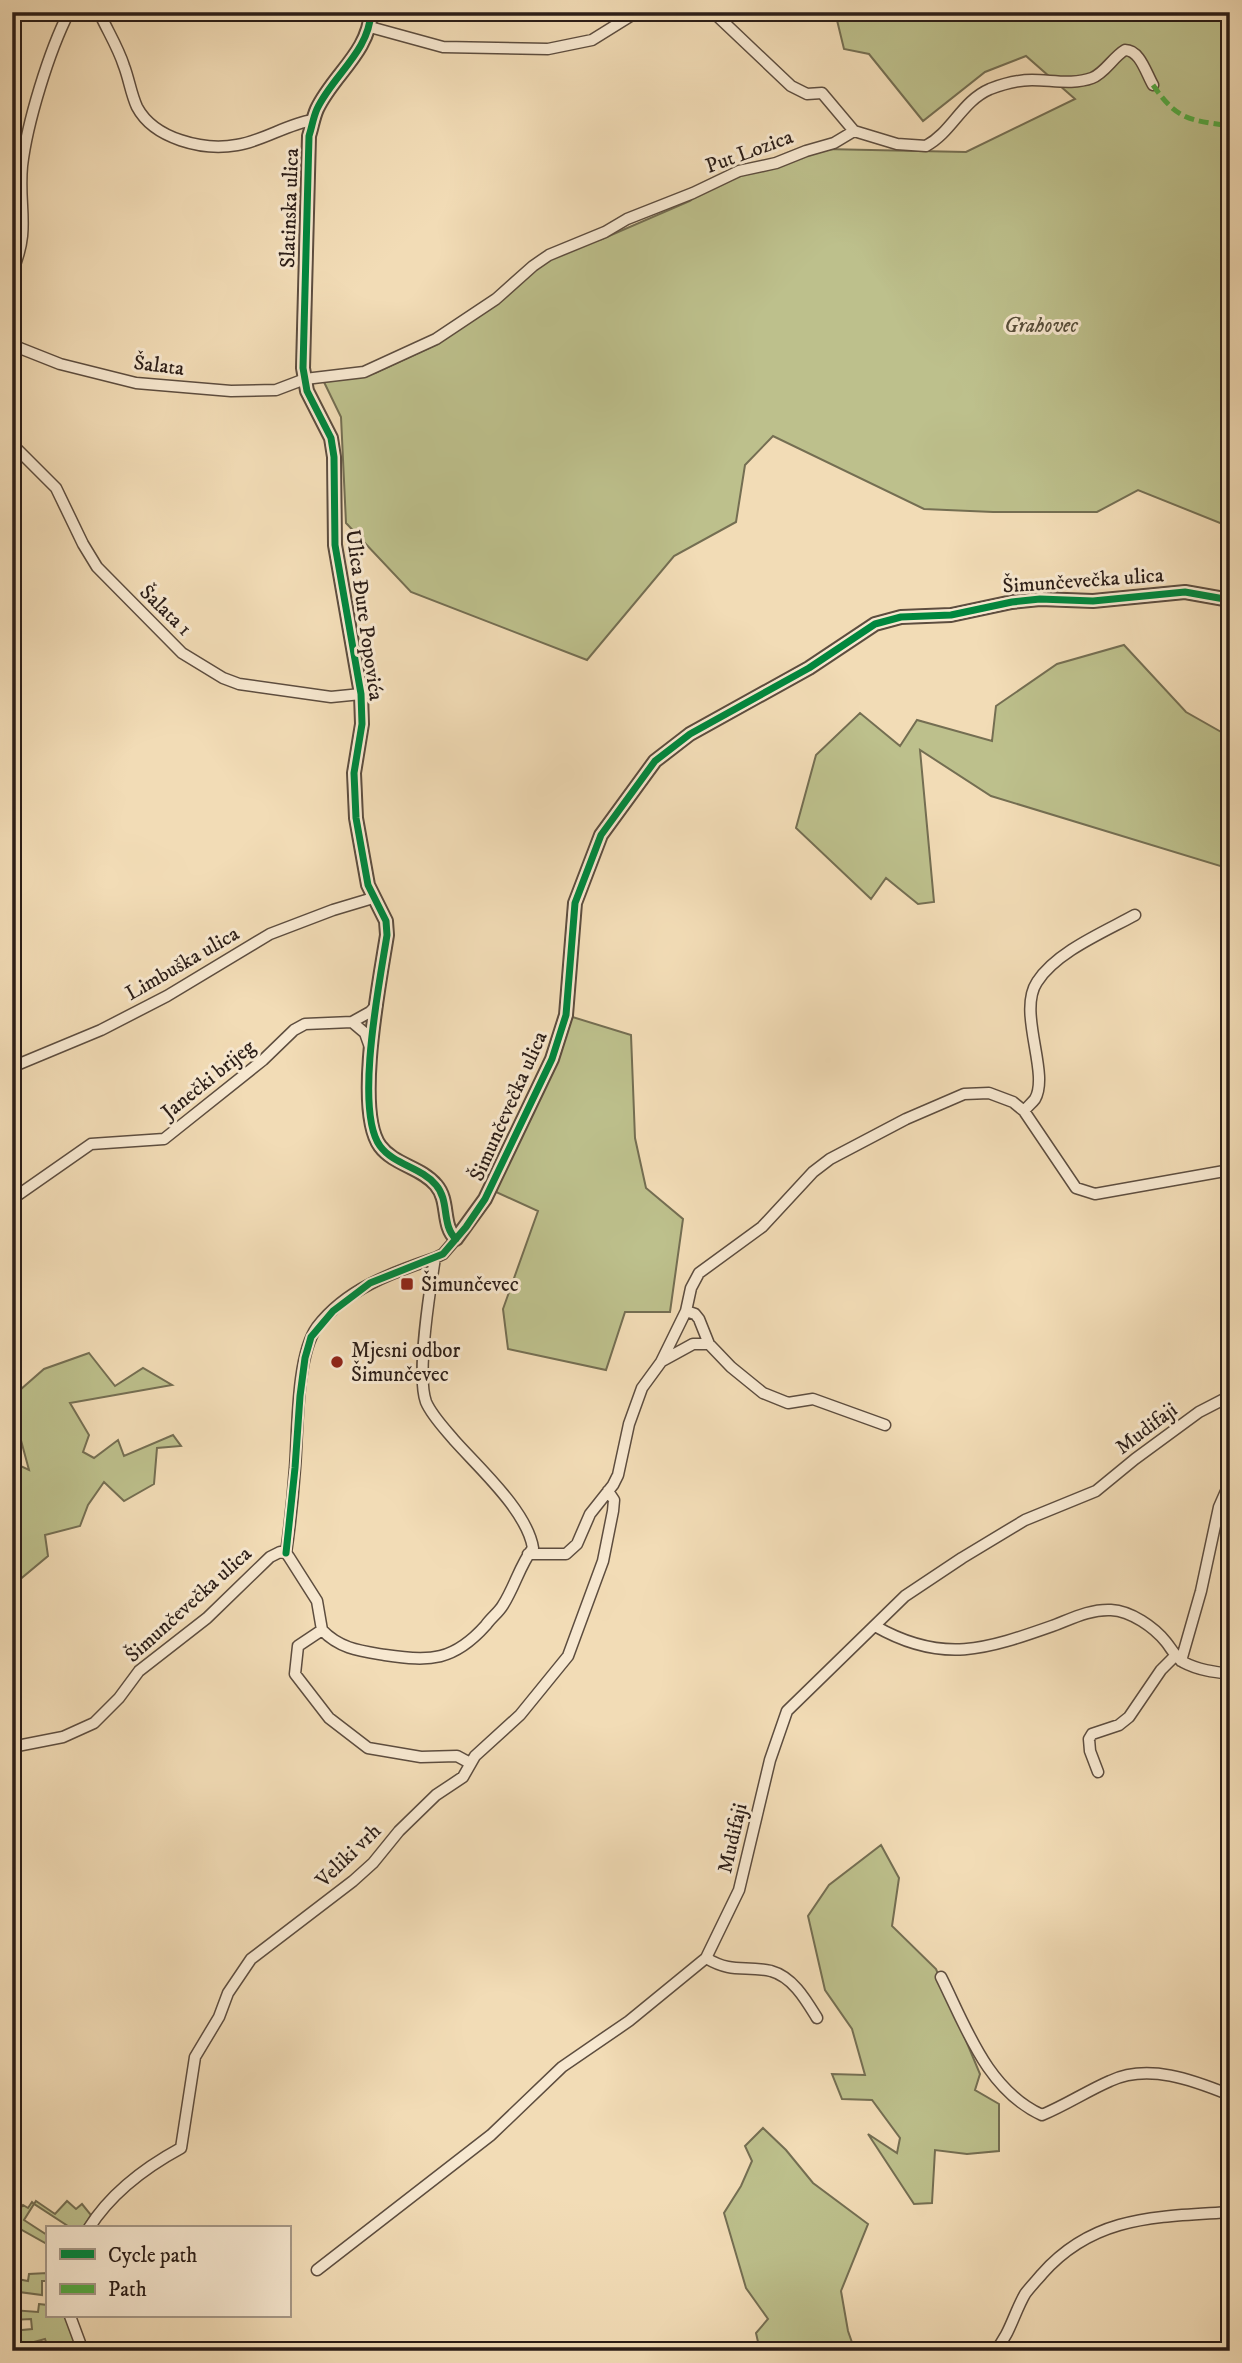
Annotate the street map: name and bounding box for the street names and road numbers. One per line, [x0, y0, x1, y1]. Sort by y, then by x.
street label: Put Lozica [702, 124, 797, 180]
street label: Slatinska ulica [275, 148, 305, 268]
street label: Šalata [132, 348, 186, 382]
street label: Ulica Đure Popovića [339, 528, 389, 703]
street label: Šimunčevečka ulica [1001, 560, 1165, 600]
street label: Šalata 1 [134, 578, 198, 642]
street label: Limbuška ulica [121, 921, 244, 1007]
street label: Šimunčevečka ulica [462, 1026, 554, 1185]
street label: Janečki brijeg [155, 1034, 261, 1127]
street label: Mudifaji [1110, 1397, 1183, 1461]
street label: Šimunčevečka ulica [119, 1540, 257, 1668]
street label: Mudifaji [712, 1801, 754, 1876]
street label: Veliki vrh [310, 1818, 387, 1894]

